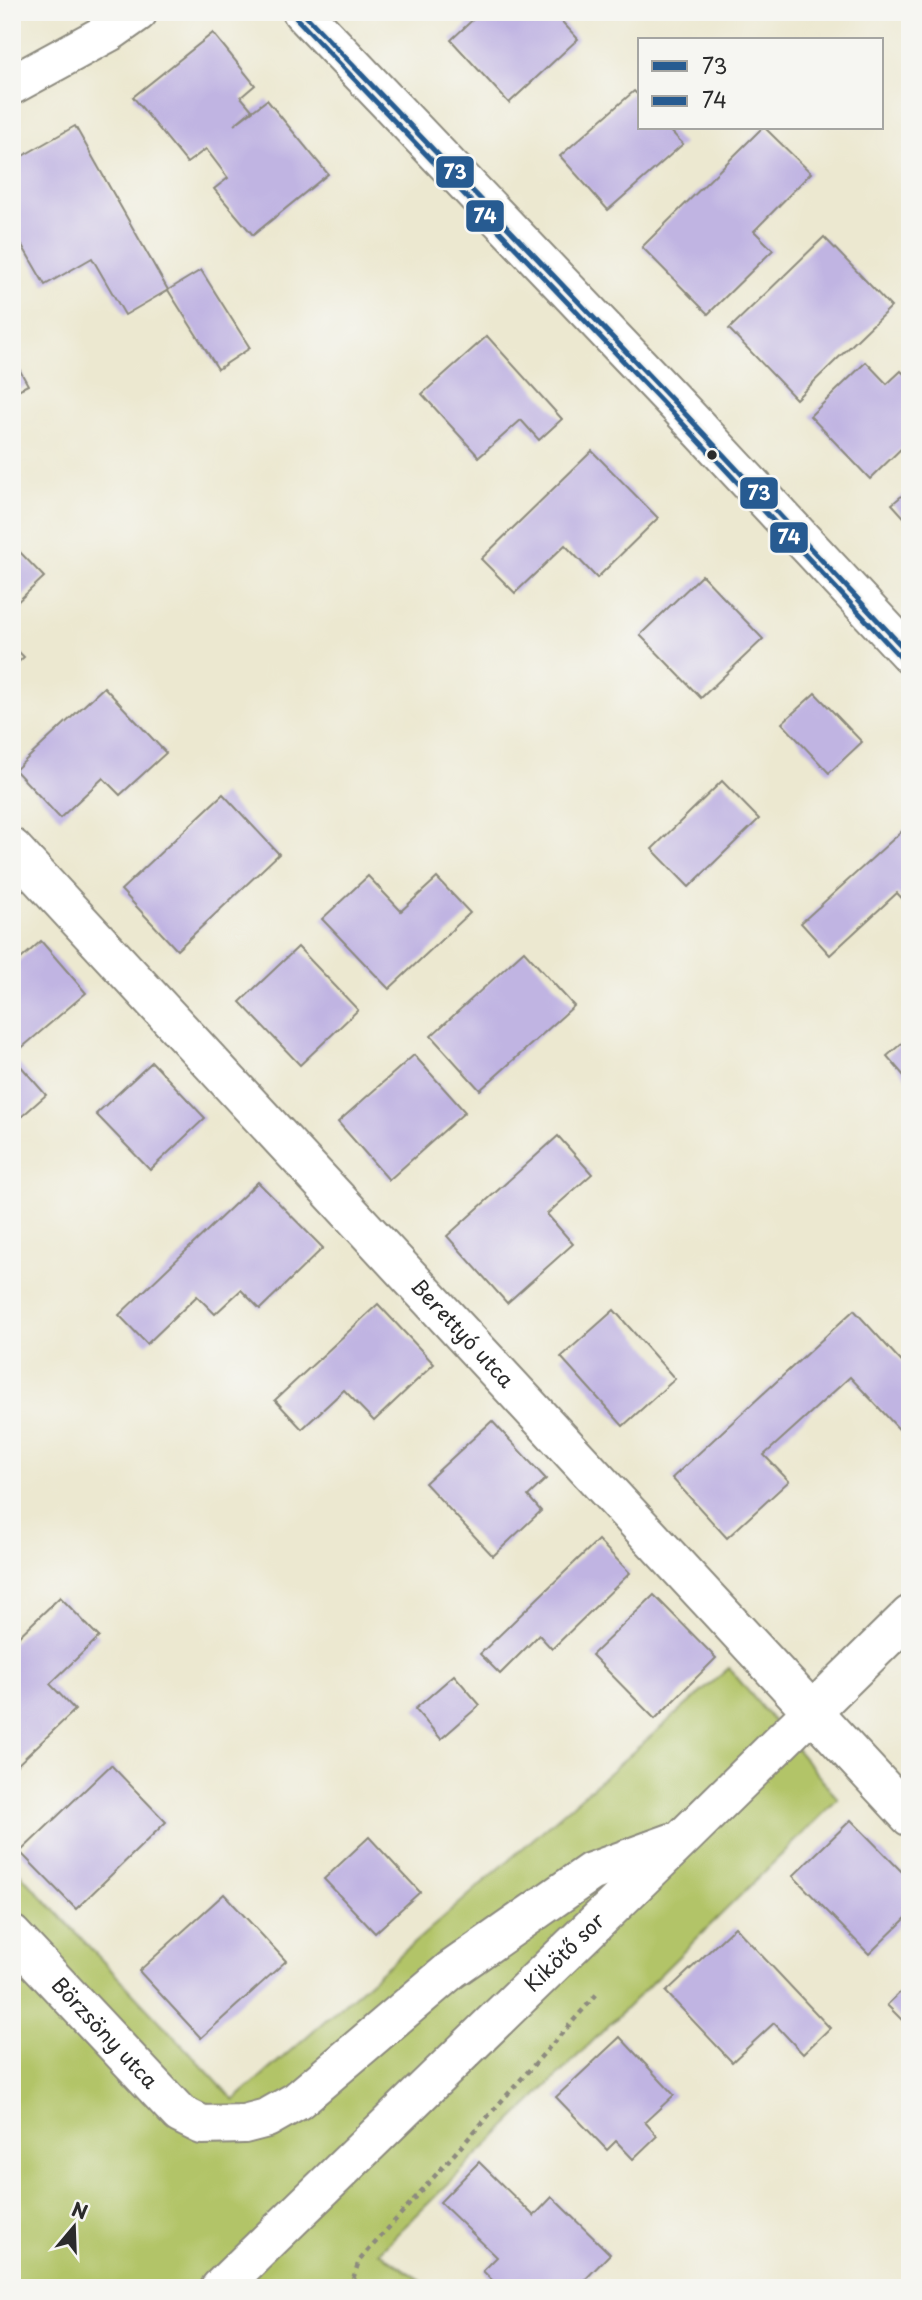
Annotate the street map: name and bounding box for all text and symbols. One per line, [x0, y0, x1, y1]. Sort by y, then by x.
legend [638, 38, 884, 130]
text: 73 [702, 49, 727, 81]
text: 74 [702, 83, 727, 115]
line badge: 73 [435, 155, 475, 189]
text: 73 [443, 157, 467, 185]
line badge: 74 [465, 199, 505, 233]
text: 74 [473, 201, 497, 229]
unlabelled marker [705, 448, 719, 462]
line badge: 73 [739, 476, 779, 510]
text: 73 [747, 478, 771, 506]
line badge: 74 [769, 521, 809, 554]
text: 74 [777, 522, 801, 550]
street label: Berettyó utca [404, 1270, 523, 1394]
street label: Kikötő sor [516, 1904, 611, 1998]
street label: Börzsöny utca [45, 1969, 166, 2095]
north arrow [38, 2192, 108, 2262]
text: N [68, 2194, 92, 2226]

